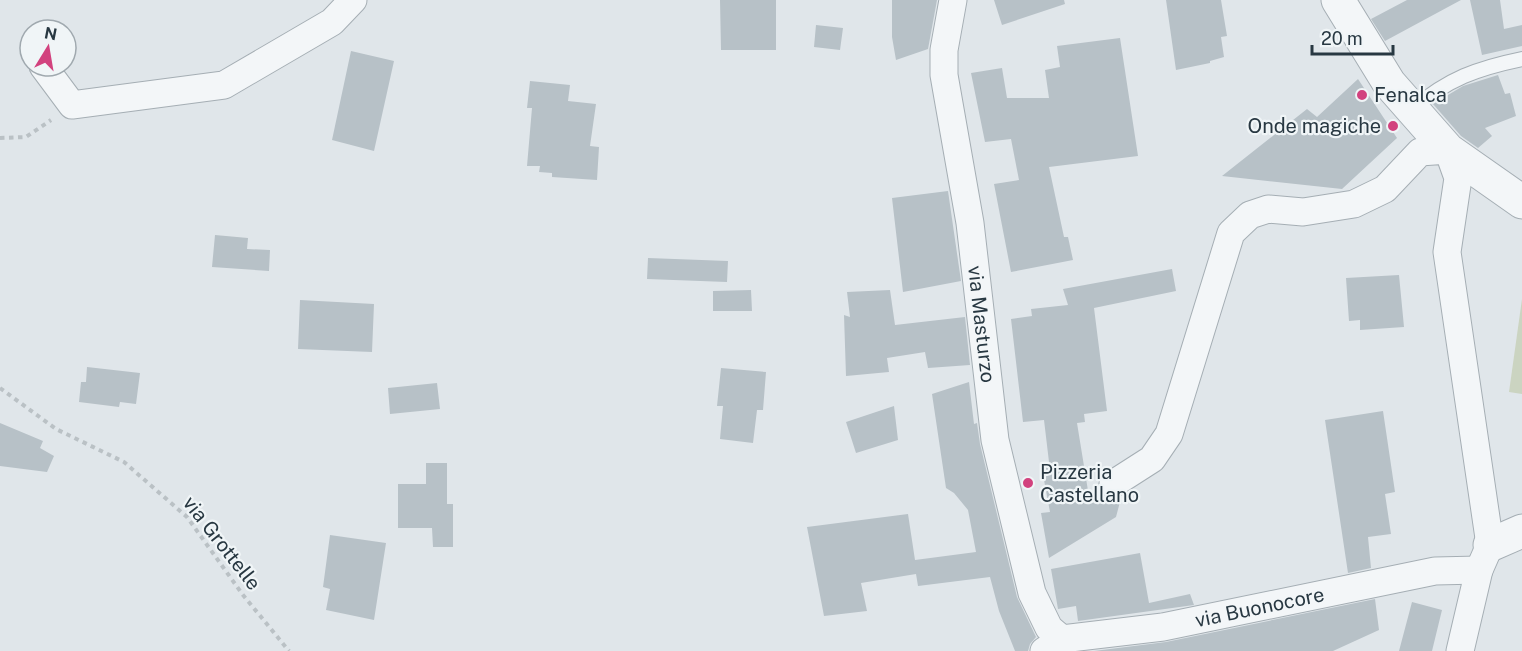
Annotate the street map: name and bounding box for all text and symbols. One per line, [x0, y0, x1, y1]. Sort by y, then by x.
north arrow [18, 18, 78, 78]
scale bar [1312, 18, 1393, 56]
text: N [43, 23, 59, 44]
text: 20 m [1321, 28, 1363, 49]
place label: Fenalca [1374, 83, 1447, 107]
marker: Fenalca [1355, 88, 1369, 102]
place label: Onde magiche [1248, 114, 1381, 138]
marker: Onde magiche [1386, 119, 1400, 133]
street label: via Masturzo [963, 264, 1000, 384]
place label: Pizzeria Castellano [1040, 460, 1139, 507]
marker: Pizzeria Castellano [1021, 476, 1035, 490]
street label: via Grottelle [178, 491, 266, 595]
street label: via Buonocore [1193, 582, 1326, 632]

